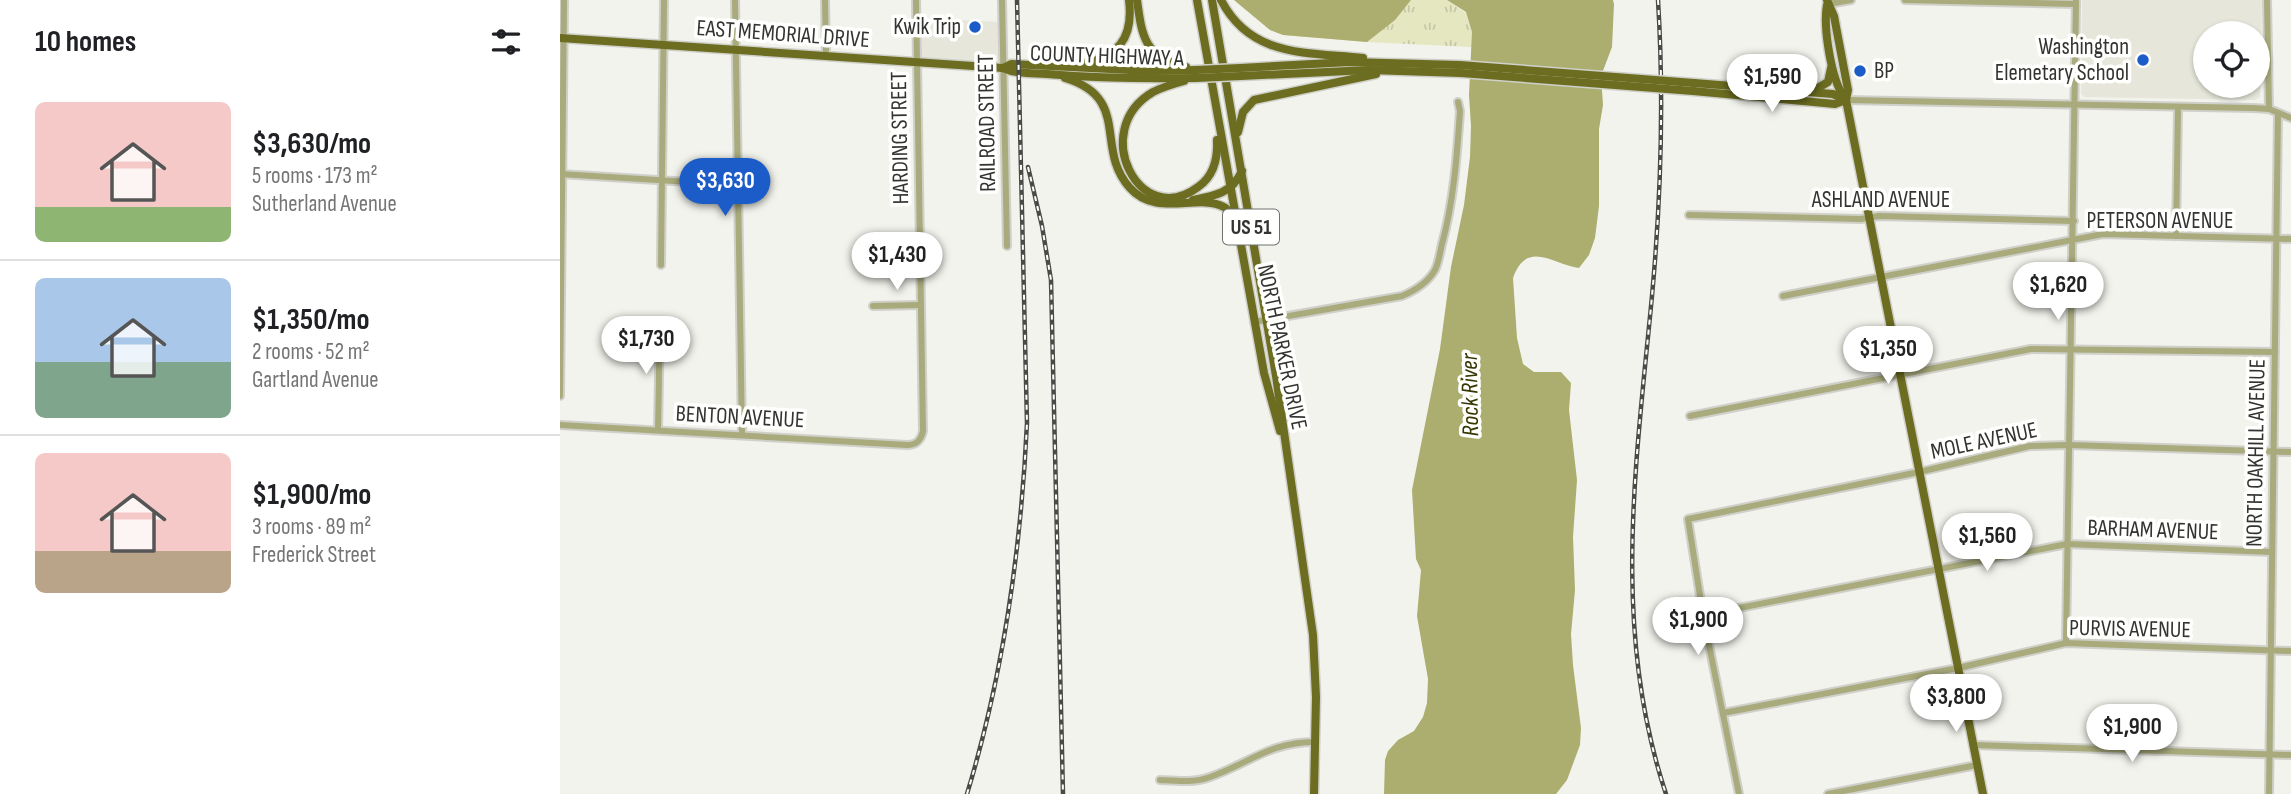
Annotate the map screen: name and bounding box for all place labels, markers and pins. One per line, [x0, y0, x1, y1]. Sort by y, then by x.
place label: Kwik Trip [893, 13, 961, 41]
marker: Kwik Trip [967, 19, 983, 35]
place label: Washington Elemetary School [1995, 33, 2129, 87]
marker: Washington Elemetary School [2135, 52, 2151, 68]
pin: $1,590 [1715, 54, 1829, 114]
place label: BP [1874, 57, 1894, 85]
marker: BP [1852, 63, 1868, 79]
pin: $3,630 [668, 158, 782, 218]
pin: $1,430 [840, 232, 954, 292]
pin: $1,620 [2001, 262, 2115, 322]
pin: $1,730 [589, 316, 703, 376]
pin: $1,350 [1831, 326, 1945, 386]
pin: $1,560 [1930, 514, 2044, 573]
pin: $1,900 [1641, 598, 1755, 657]
pin: $3,800 [1899, 674, 2013, 734]
pin: $1,900 [2075, 704, 2189, 764]

